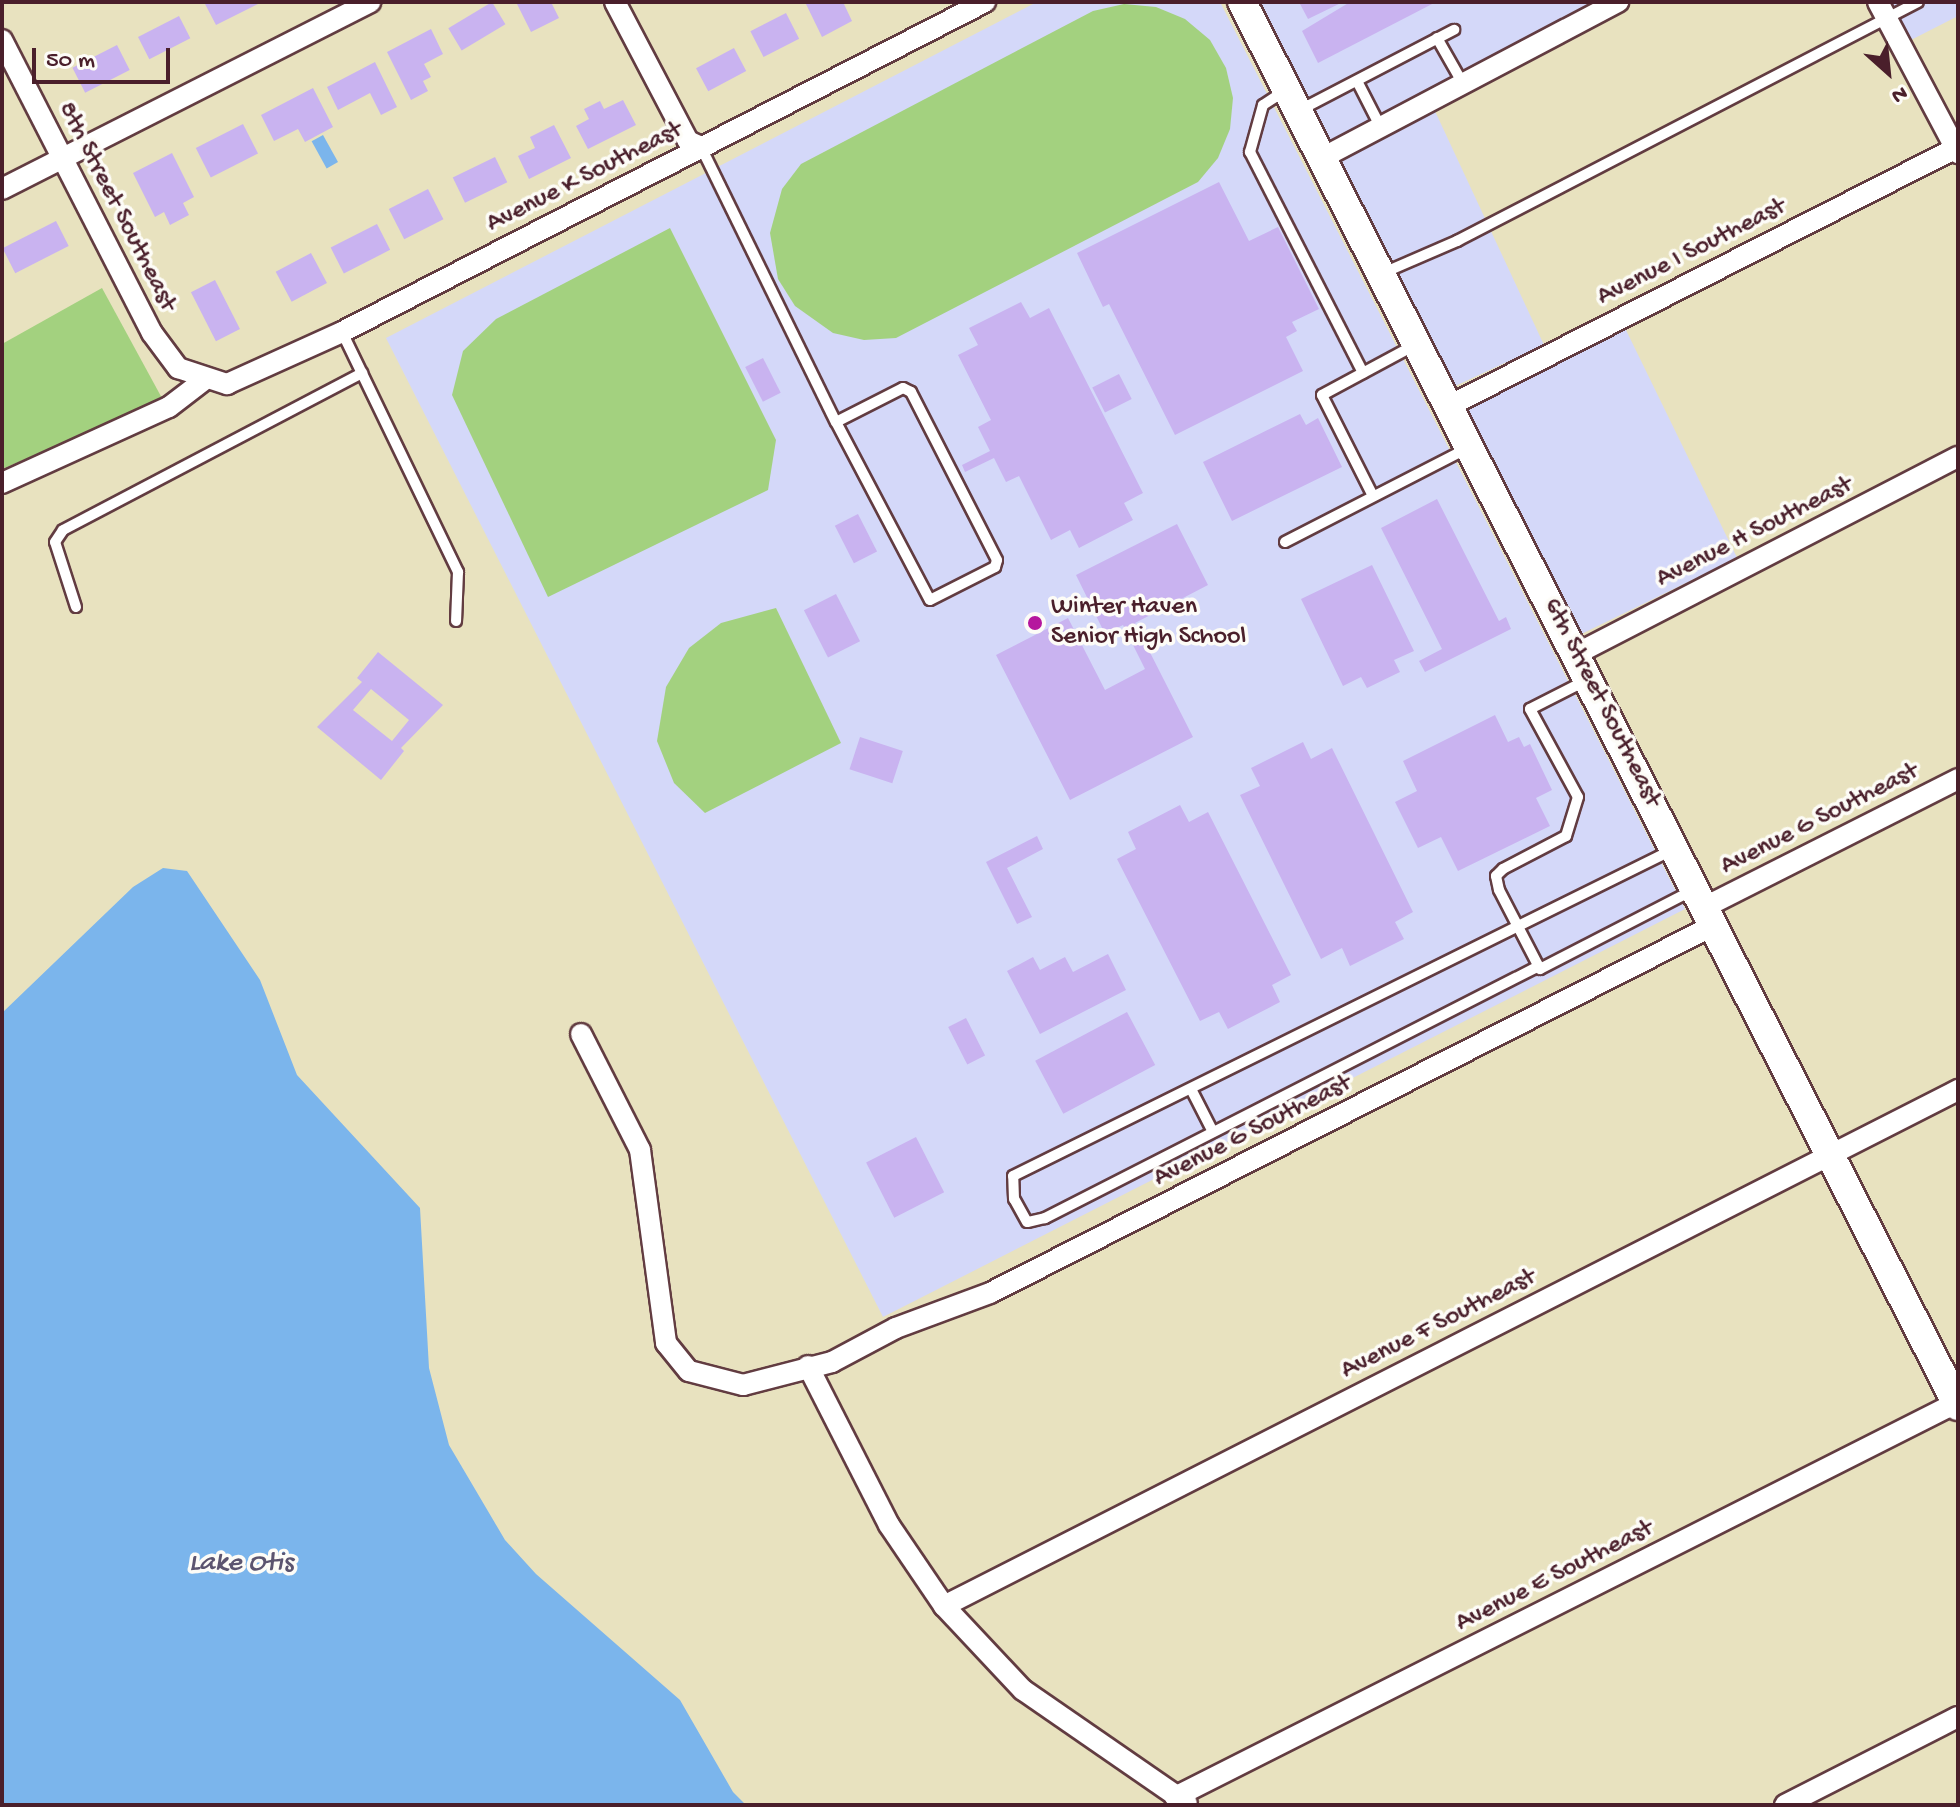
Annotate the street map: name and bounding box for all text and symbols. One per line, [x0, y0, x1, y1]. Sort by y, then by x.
scale bar [36, 32, 174, 82]
north arrow [1848, 32, 1928, 112]
text: 50 m [46, 47, 95, 76]
text: N [1887, 79, 1911, 108]
street label: 8th Street Southeast [50, 97, 182, 317]
street label: Avenue K Southeast [482, 115, 688, 241]
street label: Avenue I Southeast [1593, 192, 1791, 314]
street label: Avenue H Southeast [1652, 470, 1858, 596]
place label: Winter Haven Senior High School [1051, 592, 1246, 654]
street label: 6th Street Southeast [1535, 594, 1667, 812]
marker: Winter Haven Senior High School [1026, 614, 1044, 632]
street label: Avenue G Southeast [1716, 757, 1924, 883]
street label: Avenue G Southeast [1149, 1069, 1357, 1195]
street label: Avenue F Southeast [1336, 1262, 1542, 1388]
street label: Avenue E Southeast [1451, 1514, 1659, 1640]
water label: Lake Otis [189, 1547, 293, 1581]

